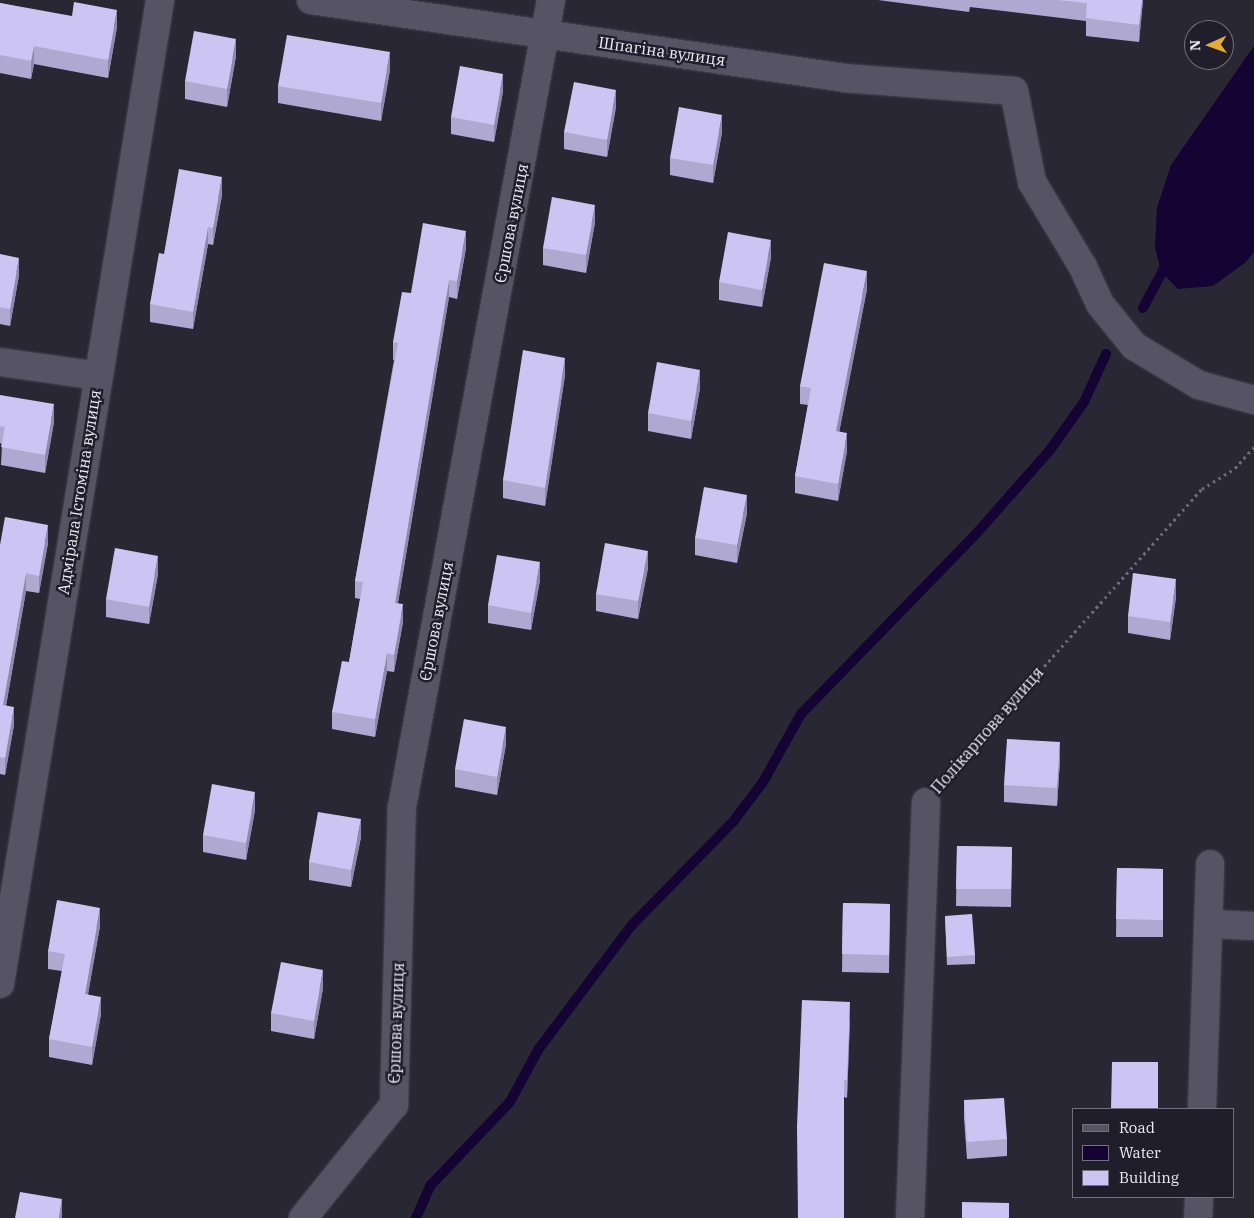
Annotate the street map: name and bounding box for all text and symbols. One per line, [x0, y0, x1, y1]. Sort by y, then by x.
north arrow [1184, 20, 1234, 70]
street label: Шпагіна вулиця [597, 33, 727, 69]
text: N [1186, 40, 1204, 51]
street label: Єршова вулиця [490, 162, 532, 284]
street label: Адмірала Істоміна вулиця [53, 388, 105, 596]
street label: Єршова вулиця [415, 560, 457, 682]
street label: Полікарпова вулиця [927, 663, 1047, 797]
street label: Єршова вулиця [384, 962, 408, 1084]
legend [1072, 1108, 1234, 1198]
text: Road [1119, 1118, 1155, 1137]
text: Water [1119, 1143, 1161, 1162]
text: Building [1119, 1168, 1179, 1187]

